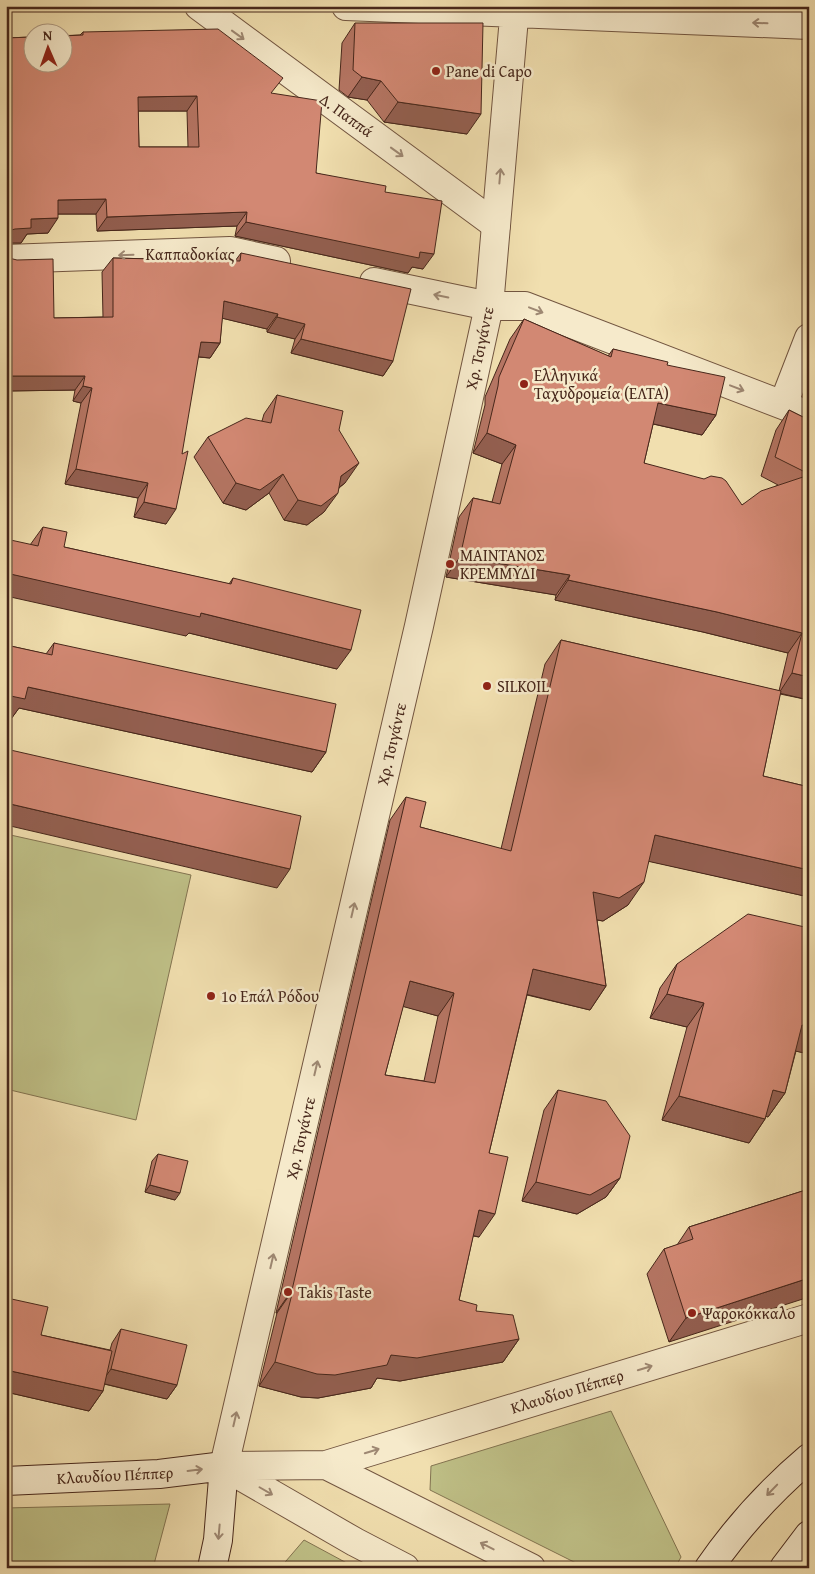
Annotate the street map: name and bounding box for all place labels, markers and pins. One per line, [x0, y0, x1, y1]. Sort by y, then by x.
place label: Pane di Capo [446, 59, 532, 83]
marker: Pane di Capo [430, 65, 442, 77]
place label: Ελληνικά Ταχυδρομεία (ΕΛΤΑ) [534, 363, 669, 405]
marker: Ελληνικά Ταχυδρομεία (ΕΛΤΑ) [518, 378, 530, 390]
place label: ΜΑΙΝΤΑΝΟΣ ΚΡΕΜΜΥΔΙ [460, 543, 544, 585]
marker: ΜΑΙΝΤΑΝΟΣ ΚΡΕΜΜΥΔΙ [444, 558, 456, 570]
place label: SILKOIL [497, 674, 549, 698]
marker: SILKOIL [481, 680, 493, 692]
place label: 1ο Επάλ Ρόδου [221, 984, 319, 1008]
marker: 1ο Επάλ Ρόδου [205, 990, 217, 1002]
place label: Takis Taste [298, 1280, 372, 1304]
marker: Takis Taste [282, 1286, 294, 1298]
place label: Ψαροκόκκαλο [701, 1301, 795, 1325]
marker: Ψαροκόκκαλο [686, 1307, 698, 1319]

